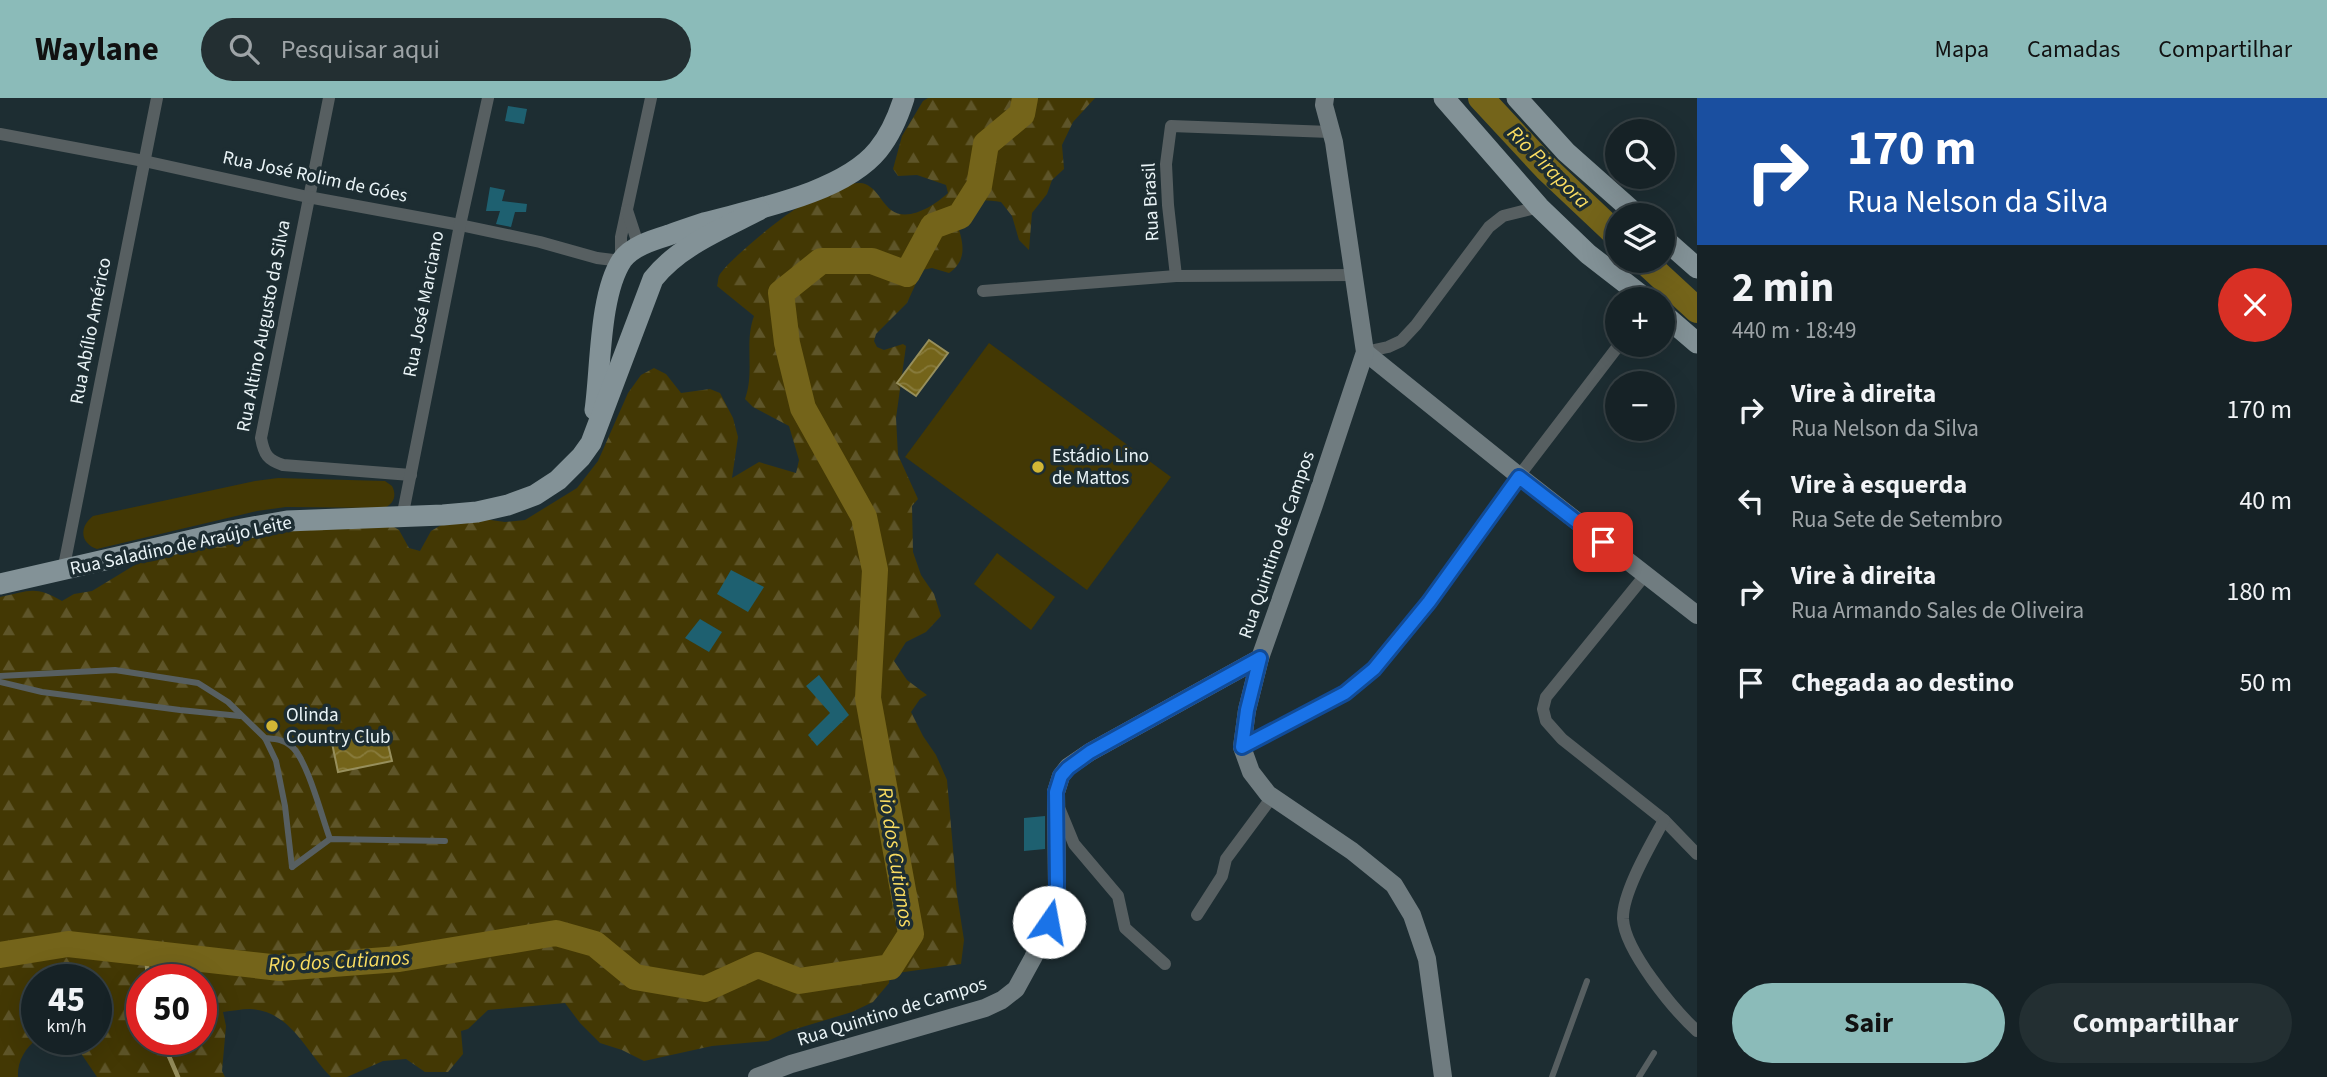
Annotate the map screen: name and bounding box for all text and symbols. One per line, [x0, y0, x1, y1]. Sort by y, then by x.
search box [201, 18, 691, 81]
text: Waylane [35, 26, 159, 73]
icon: search [225, 30, 263, 68]
text: Pesquisar aqui [281, 31, 440, 68]
text: Mapa [1934, 32, 1989, 67]
text: Camadas [2027, 32, 2120, 67]
text: Compartilhar [2158, 32, 2292, 67]
text: 170 m [1847, 114, 1976, 184]
water label: Rio Pirapora [1501, 119, 1597, 215]
map controls [1605, 119, 1675, 441]
button: search [1605, 119, 1675, 189]
icon: right [1732, 126, 1823, 217]
street label: Rua José Rolim de Góes [220, 144, 410, 210]
street label: Rua Brasil [1135, 162, 1167, 242]
text: Rua Nelson da Silva [1847, 179, 2108, 225]
button: layers [1605, 203, 1675, 273]
street label: Rua Altino Augusto da Silva [230, 218, 298, 434]
street label: Rua José Marciano [397, 229, 451, 379]
street label: Rua Abílio Américo [64, 255, 118, 407]
text: 2 min [1732, 258, 1834, 318]
button: close [2218, 268, 2292, 342]
button: + [1605, 287, 1675, 357]
text: 440 m · 18:49 [1732, 314, 1856, 347]
button: − [1605, 371, 1675, 441]
text: Vire à direita [1791, 375, 1936, 412]
icon: right [1732, 391, 1770, 429]
text: 170 m [2226, 391, 2292, 428]
text: Rua Nelson da Silva [1791, 412, 1979, 445]
place label: Estádio Lino de Mattos [1052, 443, 1149, 492]
street label: Rua Quintino de Campos [1232, 448, 1322, 642]
marker: Estádio Lino de Mattos [1030, 459, 1046, 475]
text: Vire à esquerda [1791, 466, 1967, 503]
icon: left [1732, 482, 1770, 520]
text: 40 m [2239, 482, 2292, 519]
text: Rua Sete de Setembro [1791, 503, 2003, 536]
street label: Rua Saladino de Araújo Leite [68, 509, 294, 583]
pin [1573, 512, 1633, 572]
icon: arrive [1584, 523, 1622, 561]
text: Vire à direita [1791, 557, 1936, 594]
icon: right [1732, 573, 1770, 611]
text: 180 m [2226, 573, 2292, 610]
text: Rua Armando Sales de Oliveira [1791, 594, 2084, 627]
icon: arrive [1732, 664, 1770, 702]
text: Chegada ao destino [1791, 664, 2014, 701]
text: 50 m [2239, 664, 2292, 701]
place label: Olinda Country Club [286, 702, 391, 751]
marker: Olinda Country Club [264, 718, 280, 734]
water label: Rio dos Cutianos [870, 785, 922, 929]
position arrow [1012, 885, 1086, 959]
water label: Rio dos Cutianos [267, 942, 411, 980]
speed limit sign: 50 [126, 964, 217, 1055]
street label: Rua Quintino de Campos [794, 970, 990, 1054]
text: 45 [48, 975, 85, 1025]
button: Sair [1732, 983, 2005, 1063]
button: Compartilhar [2019, 983, 2292, 1063]
text: km/h [47, 1014, 86, 1039]

